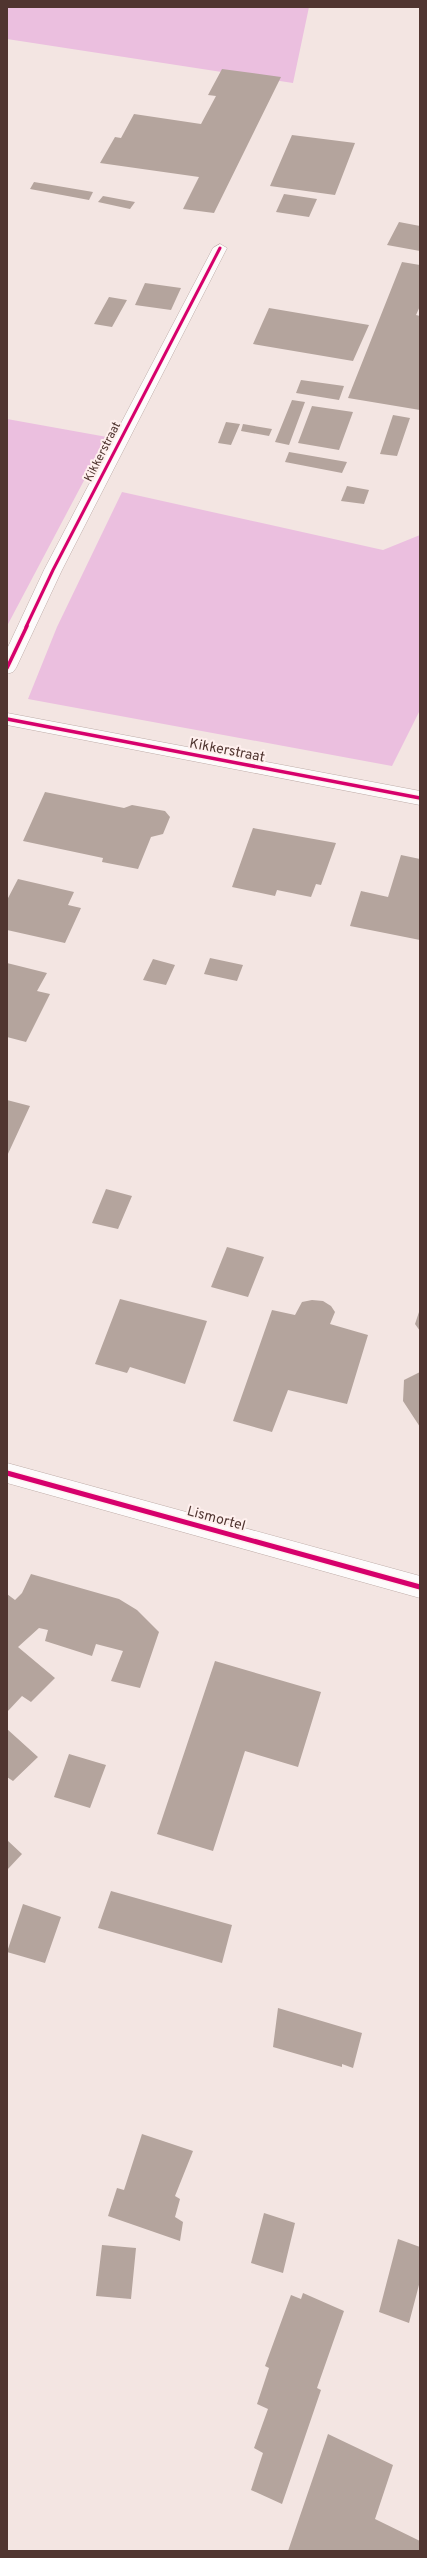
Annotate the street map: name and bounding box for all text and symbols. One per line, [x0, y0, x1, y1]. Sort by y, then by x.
street label: Kikkerstraat [81, 419, 125, 485]
street label: Kikkerstraat [188, 735, 266, 767]
street label: Lismortel [185, 1503, 247, 1535]

